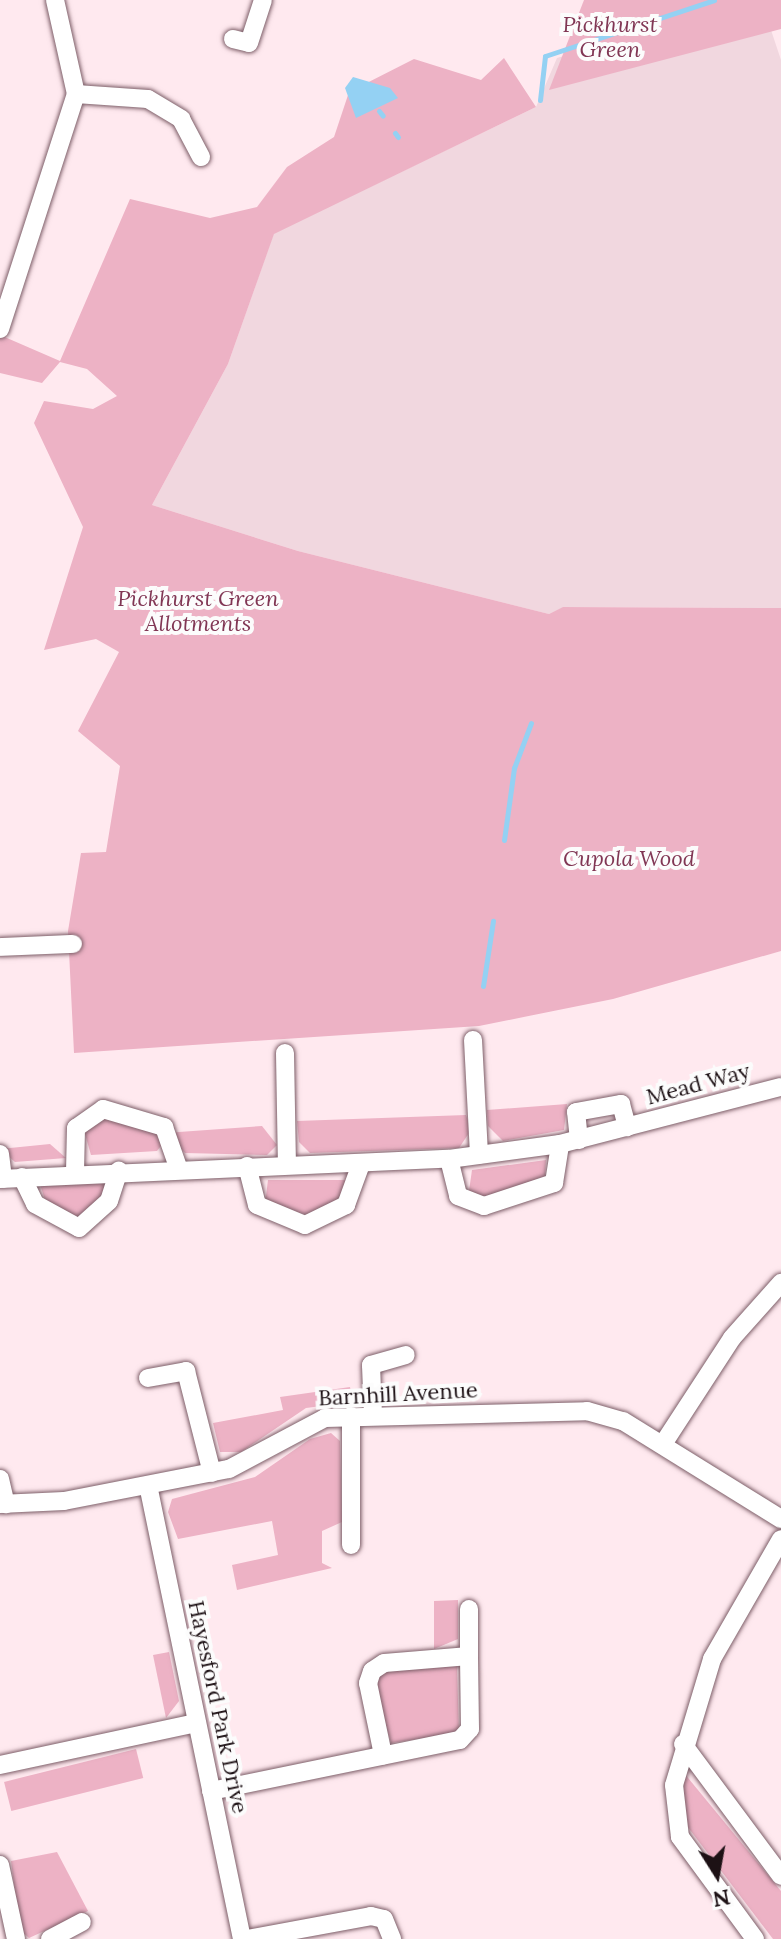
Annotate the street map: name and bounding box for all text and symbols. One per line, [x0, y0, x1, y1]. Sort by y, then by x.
park label: Pickhurst Green [562, 11, 658, 62]
park label: Pickhurst Green Allotments [117, 585, 279, 636]
park label: Cupola Wood [563, 846, 695, 872]
street label: Mead Way [643, 1058, 753, 1110]
street label: Barnhill Avenue [318, 1377, 478, 1411]
street label: Hayesford Park Drive [183, 1598, 253, 1816]
north arrow [677, 1835, 757, 1915]
text: N [711, 1883, 733, 1914]

